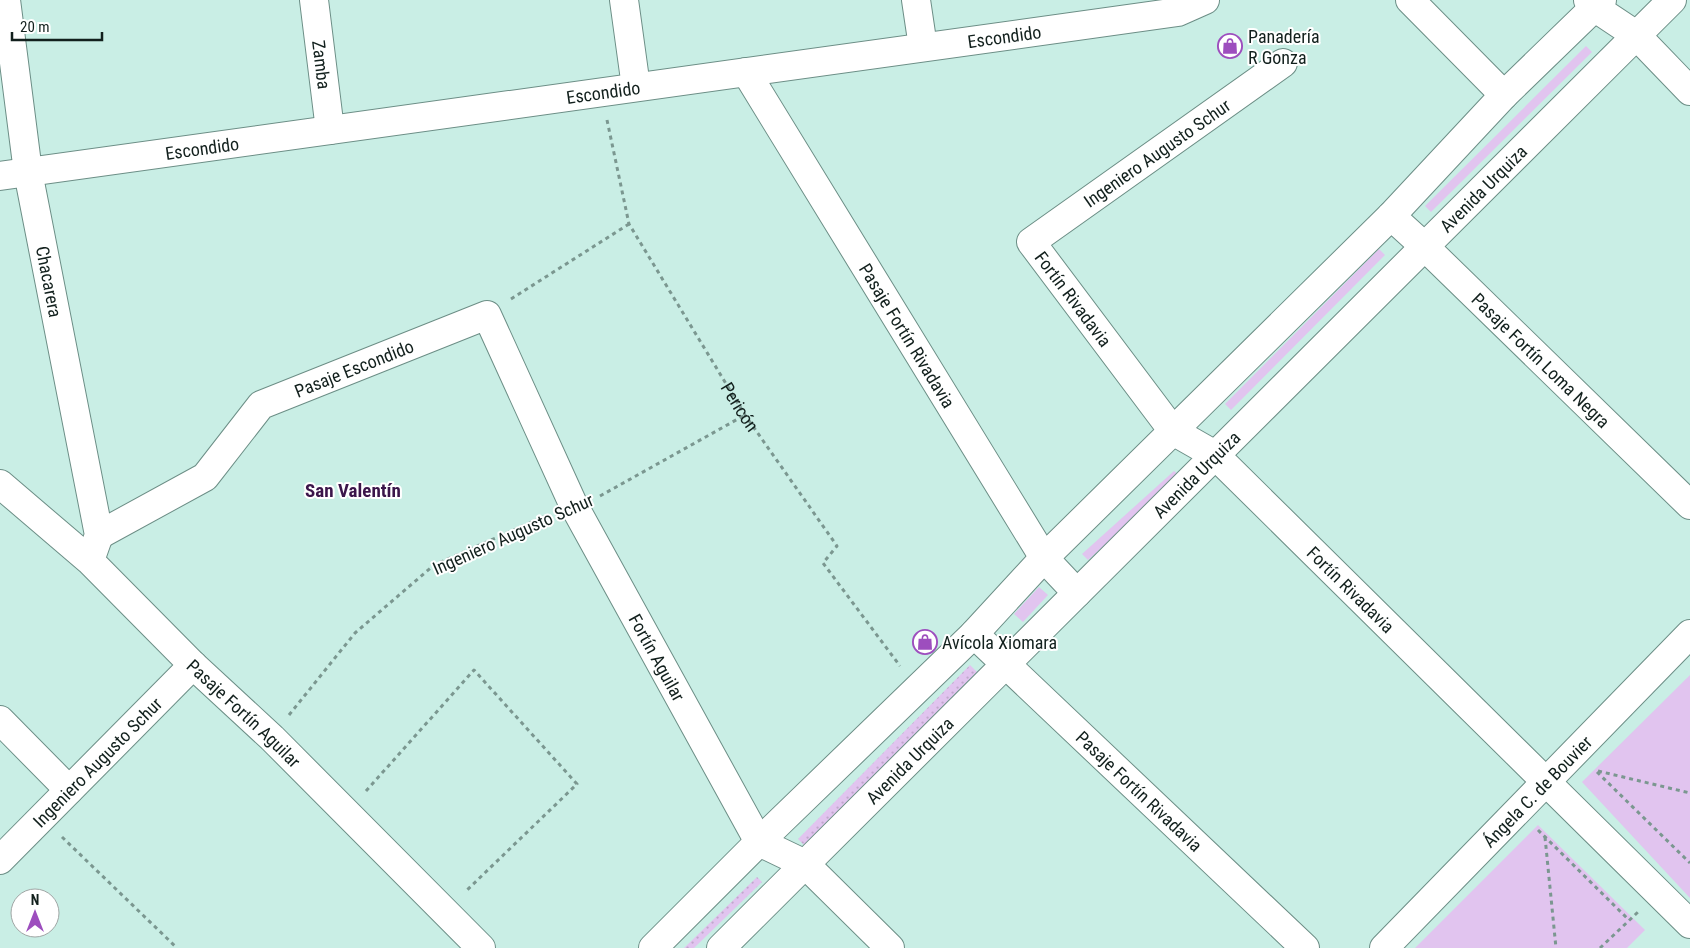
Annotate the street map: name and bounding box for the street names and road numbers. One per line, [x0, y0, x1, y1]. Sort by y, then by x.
street label: Escondido [966, 21, 1043, 52]
street label: Zamba [309, 39, 335, 90]
street label: Escondido [565, 77, 641, 108]
street label: Ingeniero Augusto Schur [1080, 94, 1235, 211]
street label: Escondido [164, 132, 240, 163]
street label: Avenida Urquiza [1435, 141, 1531, 236]
street label: Chacarera [32, 244, 67, 319]
street label: Fortín Rivadavia [1031, 247, 1116, 350]
street label: Pasaje Fortín Rivadavia [855, 259, 960, 412]
street label: Pasaje Fortín Loma Negra [1468, 288, 1614, 432]
street label: Pasaje Escondido [291, 335, 416, 401]
street label: Pericón [717, 378, 764, 435]
street label: Avenida Urquiza [1148, 426, 1244, 522]
street label: Ingeniero Augusto Schur [429, 489, 597, 579]
street label: Fortín Rivadavia [1303, 542, 1399, 637]
street label: Fortín Aguilar [625, 610, 690, 705]
street label: Pasaje Fortín Aguilar [183, 655, 306, 772]
street label: Ingeniero Augusto Schur [28, 692, 166, 831]
street label: Avenida Urquiza [861, 712, 957, 808]
street label: Pasaje Fortín Rivadavia [1072, 726, 1207, 856]
street label: Ángela C. de Bouvier [1478, 731, 1596, 851]

